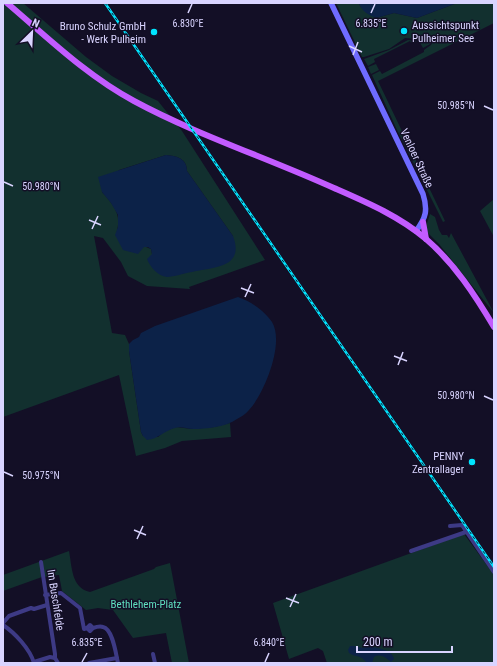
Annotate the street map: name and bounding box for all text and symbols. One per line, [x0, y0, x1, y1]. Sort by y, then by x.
north arrow [12, 12, 52, 52]
text: N [30, 16, 42, 31]
text: 6.830°E [172, 18, 204, 29]
text: 6.835°E [355, 18, 387, 29]
place label: Aussichtspunkt Pulheimer See [412, 19, 479, 45]
place label: Bruno Schulz GmbH - Werk Pulheim [60, 20, 146, 46]
marker: Aussichtspunkt Pulheimer See [399, 26, 409, 36]
marker: Bruno Schulz GmbH - Werk Pulheim [149, 27, 159, 37]
text: 50.985°N [437, 100, 475, 111]
street label: Venloer Straße [397, 127, 436, 190]
text: 50.980°N [22, 181, 60, 192]
text: 50.980°N [437, 390, 475, 401]
place label: PENNY Zentrallager [412, 450, 465, 476]
marker: PENNY Zentrallager [467, 457, 477, 467]
text: 50.975°N [22, 470, 60, 481]
street label: Im Buschfelde [44, 568, 67, 632]
park label: Bethlehem-Platz [111, 598, 182, 611]
scale bar [357, 628, 452, 654]
text: 200 m [363, 635, 393, 649]
text: 6.835°E [71, 637, 103, 648]
text: 6.840°E [253, 637, 285, 648]

